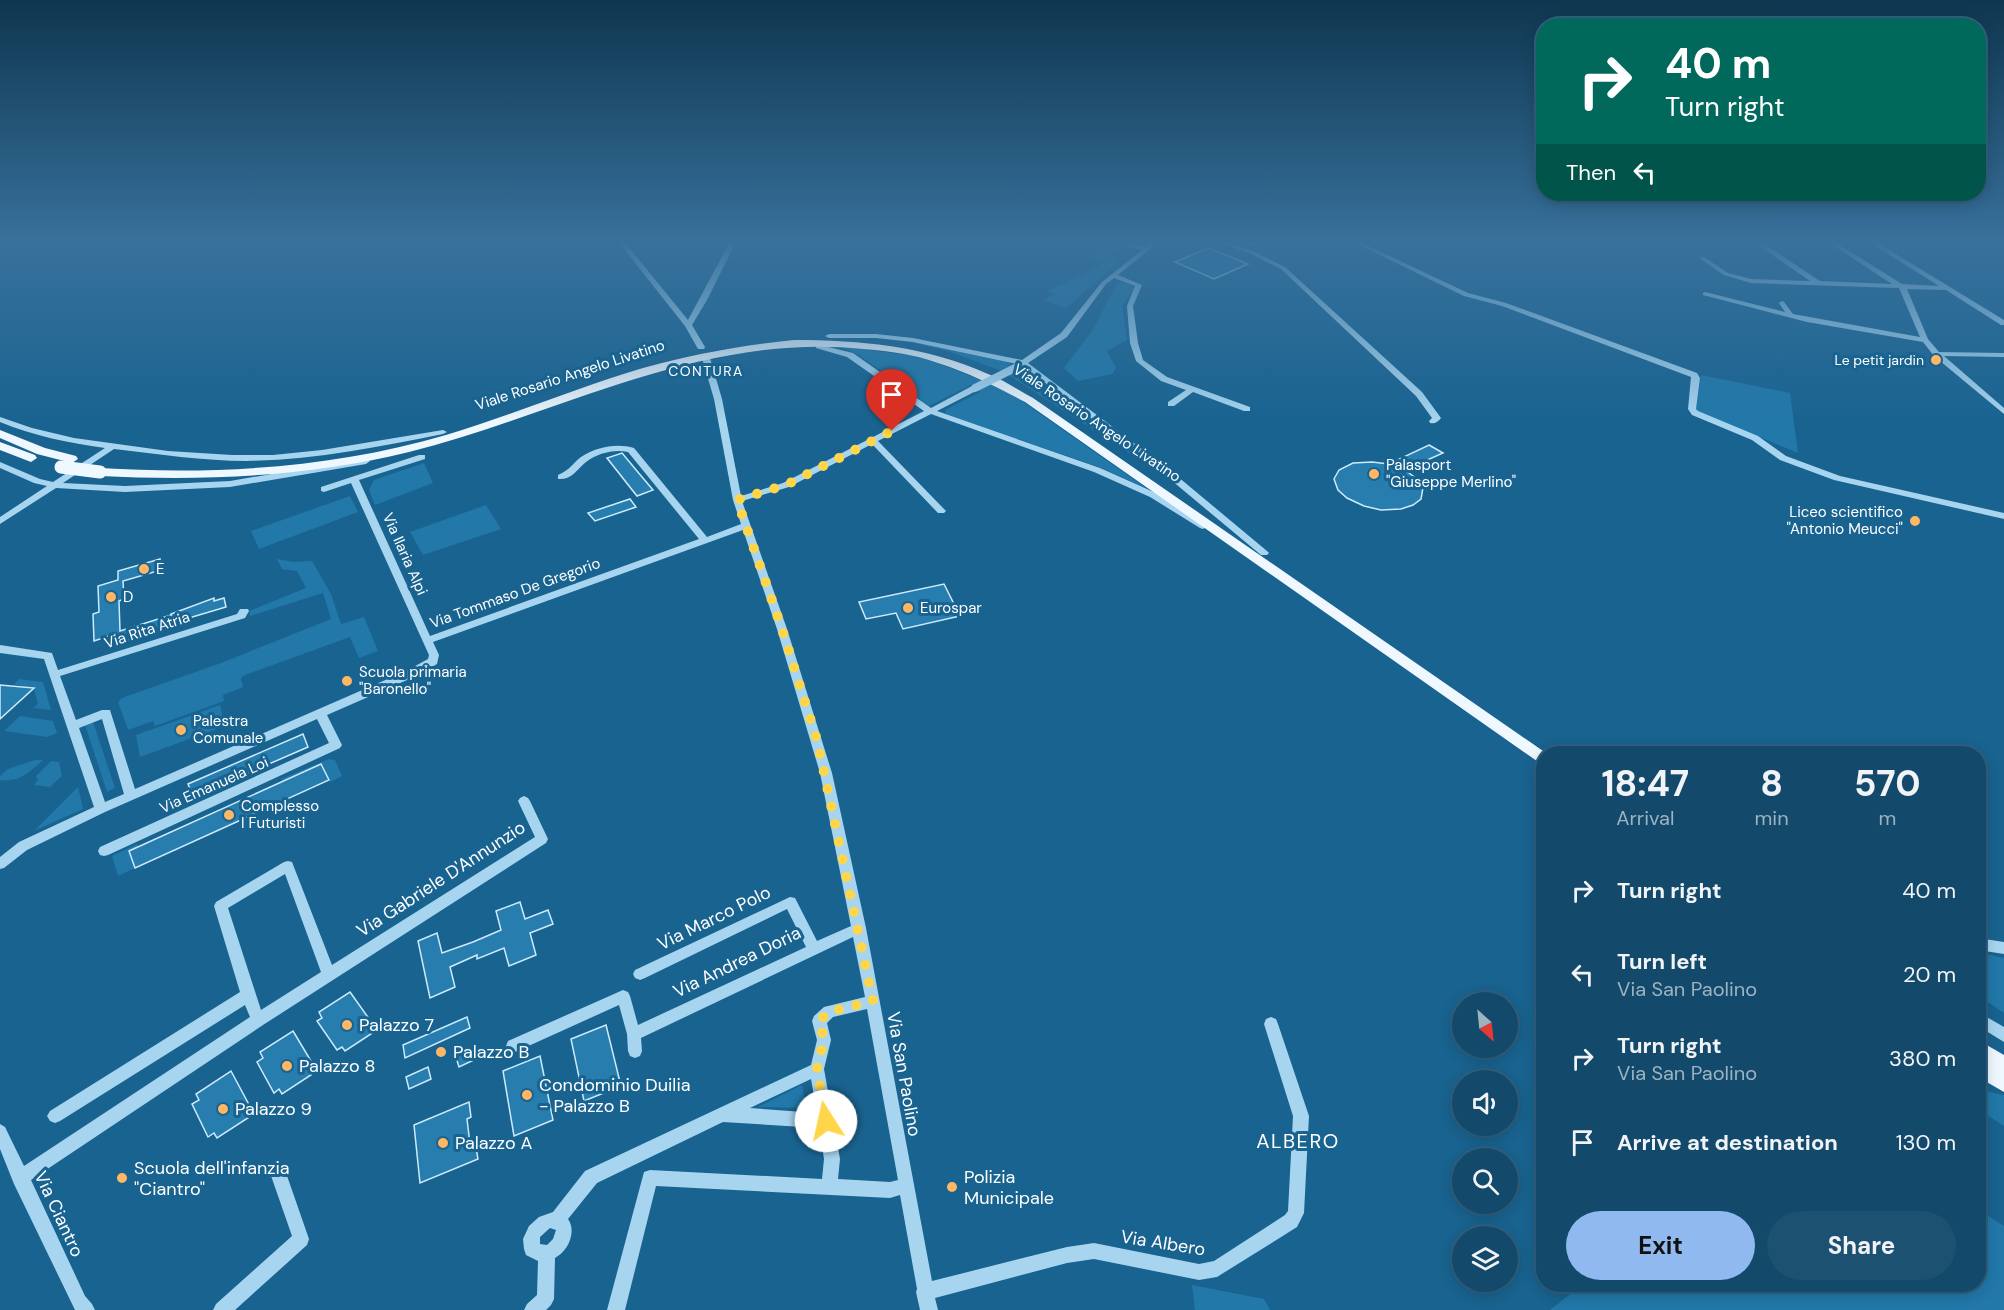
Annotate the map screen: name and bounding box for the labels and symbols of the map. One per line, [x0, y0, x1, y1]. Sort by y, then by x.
street label: Viale Rosario Angelo Livatino [473, 335, 667, 415]
place label: Le petit jardin [1835, 351, 1924, 369]
marker: Le petit jardin [1929, 353, 1943, 367]
street label: Viale Rosario Angelo Livatino [1009, 359, 1185, 487]
district label: CONTURA [668, 362, 744, 380]
pin [866, 369, 917, 431]
place label: Palasport "Giuseppe Merlino" [1386, 455, 1516, 492]
marker: Palasport "Giuseppe Merlino" [1367, 467, 1381, 481]
place label: Liceo scientifico "Antonio Meucci" [1786, 502, 1903, 539]
street label: Via Ilaria Alpi [378, 510, 432, 598]
marker: Liceo scientifico "Antonio Meucci" [1908, 514, 1922, 528]
street label: Via Tommaso De Gregorio [427, 553, 603, 633]
place label: E [156, 559, 164, 579]
marker: E [137, 562, 151, 576]
place label: D [123, 587, 133, 607]
marker: D [104, 590, 118, 604]
place label: Eurospar [920, 598, 982, 618]
marker: Eurospar [901, 601, 915, 615]
street label: Via Rita Atria [102, 607, 192, 653]
place label: Scuola primaria "Baronello" [359, 662, 467, 699]
marker: Scuola primaria "Baronello" [340, 674, 354, 688]
place label: Palestra Comunale [193, 711, 263, 748]
marker: Palestra Comunale [174, 723, 188, 737]
street label: Via Emanuela Loi [156, 752, 272, 818]
place label: Complesso I Futuristi [241, 796, 319, 833]
marker: Complesso I Futuristi [222, 808, 236, 822]
street label: Via Gabriele D'Annunzio [352, 815, 530, 943]
street label: Via Marco Polo [653, 880, 775, 956]
street label: Via Andrea Doria [669, 921, 805, 1003]
north arrow [1452, 992, 1518, 1058]
street label: Via San Paolino [881, 1010, 927, 1138]
place label: Palazzo 7 [359, 1013, 434, 1037]
marker: Palazzo 7 [340, 1018, 354, 1032]
place label: Palazzo B [453, 1040, 530, 1064]
marker: Palazzo B [434, 1045, 448, 1059]
place label: Palazzo 8 [299, 1054, 376, 1078]
marker: Palazzo 8 [280, 1059, 294, 1073]
place label: Condominio Duilia - Palazzo B [539, 1073, 691, 1118]
marker: Condominio Duilia - Palazzo B [520, 1088, 534, 1102]
position arrow [794, 1089, 858, 1153]
place label: Palazzo 9 [235, 1097, 312, 1121]
marker: Palazzo 9 [216, 1102, 230, 1116]
district label: ALBERO [1256, 1128, 1340, 1154]
place label: Palazzo A [455, 1131, 533, 1155]
marker: Palazzo A [436, 1136, 450, 1150]
place label: Scuola dell'infanzia "Ciantro" [134, 1156, 290, 1201]
place label: Polizia Municipale [964, 1165, 1054, 1210]
street label: Via Ciantro [29, 1167, 89, 1261]
marker: Scuola dell'infanzia "Ciantro" [115, 1171, 129, 1185]
marker: Polizia Municipale [945, 1180, 959, 1194]
street label: Via Albero [1119, 1224, 1207, 1262]

